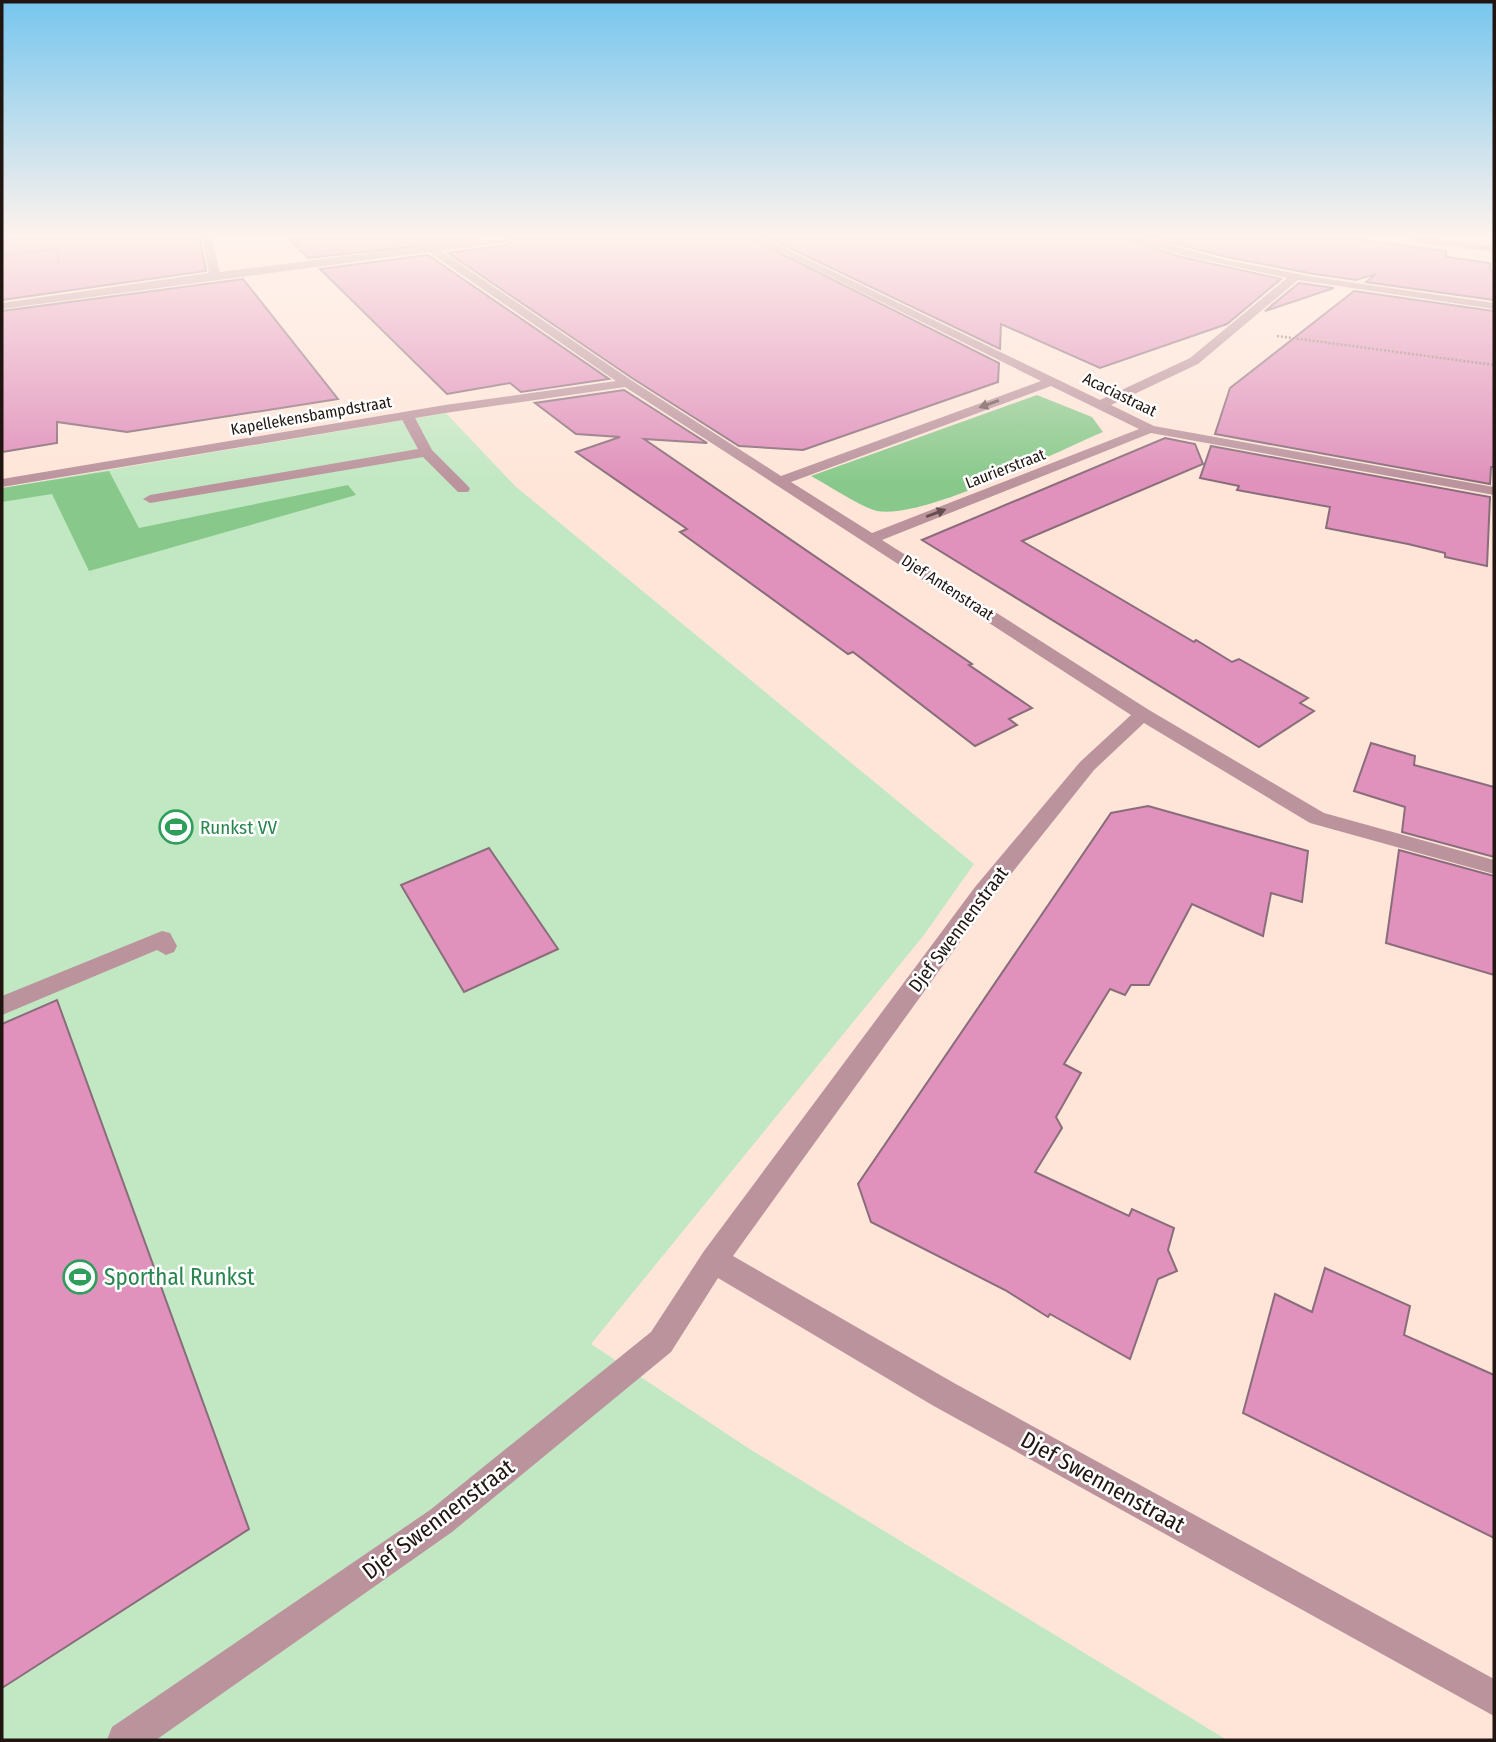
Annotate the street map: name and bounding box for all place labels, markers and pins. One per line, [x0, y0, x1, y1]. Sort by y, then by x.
sports icon: Runkst VV [157, 808, 195, 846]
place label: Runkst VV [200, 816, 278, 839]
sports icon: Sporthal Runkst [61, 1258, 99, 1296]
place label: Sporthal Runkst [104, 1263, 255, 1291]

